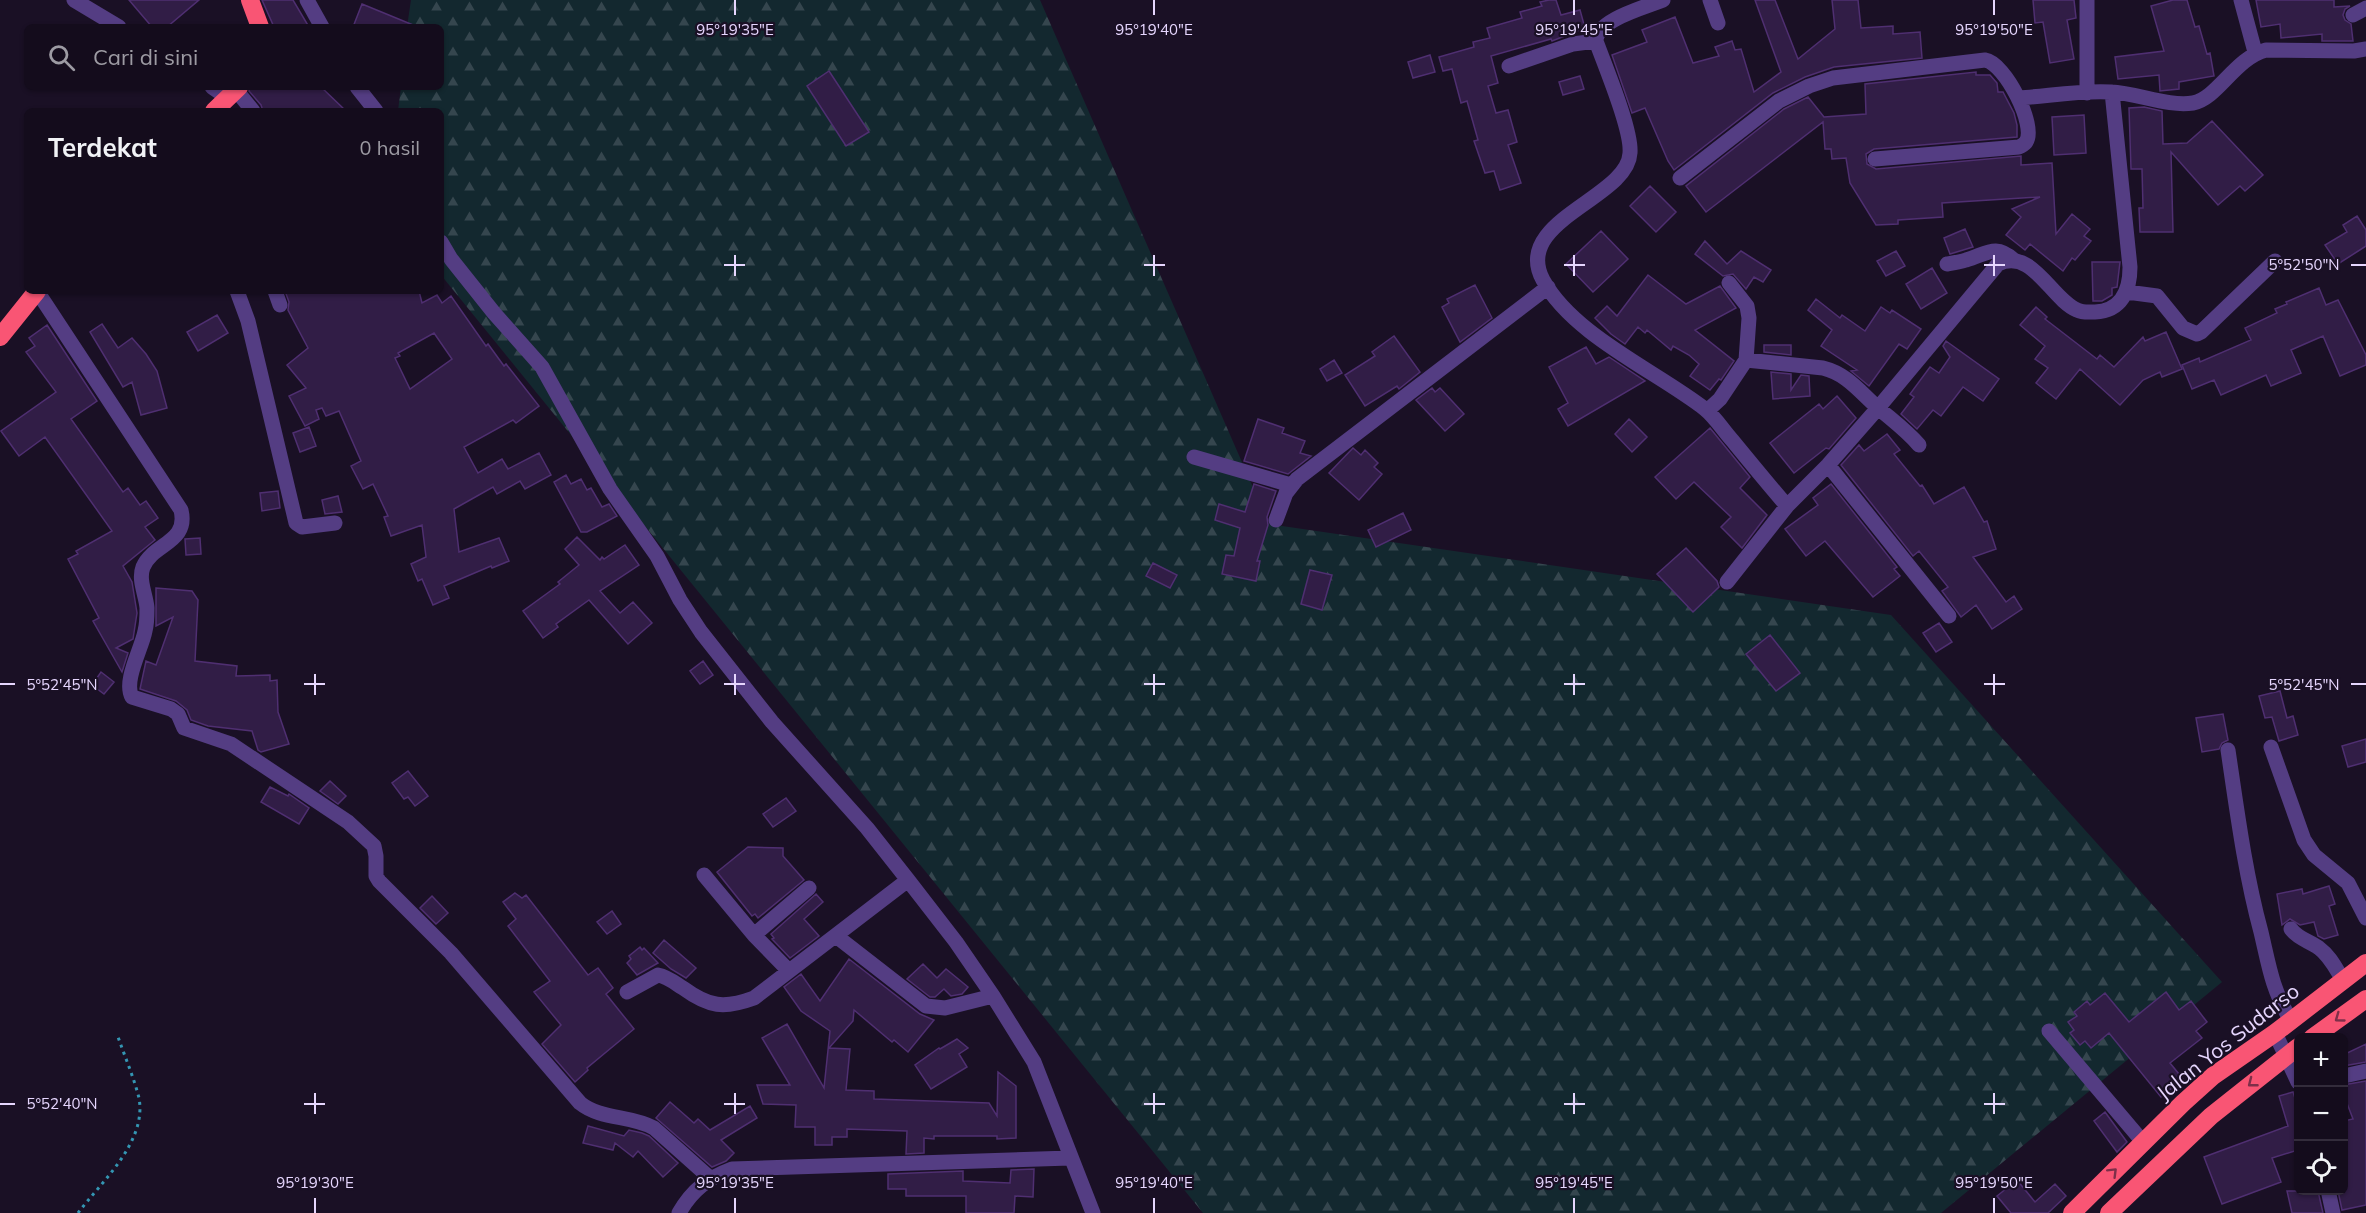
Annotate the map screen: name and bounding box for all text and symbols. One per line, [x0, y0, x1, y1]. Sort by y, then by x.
text: 95°19'35"E [696, 20, 774, 39]
text: 95°19'40"E [1115, 20, 1193, 39]
text: 95°19'45"E [1535, 20, 1613, 39]
text: 95°19'50"E [1955, 20, 2033, 39]
search box [24, 24, 444, 90]
icon: search [45, 41, 78, 74]
text: Cari di sini [93, 43, 198, 71]
text: Terdekat [48, 131, 157, 164]
text: 0 hasil [360, 135, 420, 160]
text: 5°52'50"N [2269, 255, 2339, 274]
text: 5°52'45"N [27, 675, 97, 694]
text: 5°52'45"N [2269, 675, 2339, 694]
street label: Jalan Yos Sudarso [2151, 977, 2304, 1105]
one-way arrow [2335, 1011, 2346, 1022]
map controls [2294, 1033, 2348, 1195]
button: + [2294, 1033, 2348, 1087]
one-way arrow [2248, 1076, 2259, 1087]
button: − [2294, 1087, 2348, 1141]
text: 5°52'40"N [27, 1094, 97, 1113]
button: locate [2294, 1141, 2348, 1195]
one-way arrow [2106, 1168, 2117, 1179]
text: 95°19'30"E [276, 1173, 354, 1192]
text: 95°19'35"E [696, 1173, 774, 1192]
text: 95°19'40"E [1115, 1173, 1193, 1192]
text: 95°19'45"E [1535, 1173, 1613, 1192]
text: 95°19'50"E [1955, 1173, 2033, 1192]

